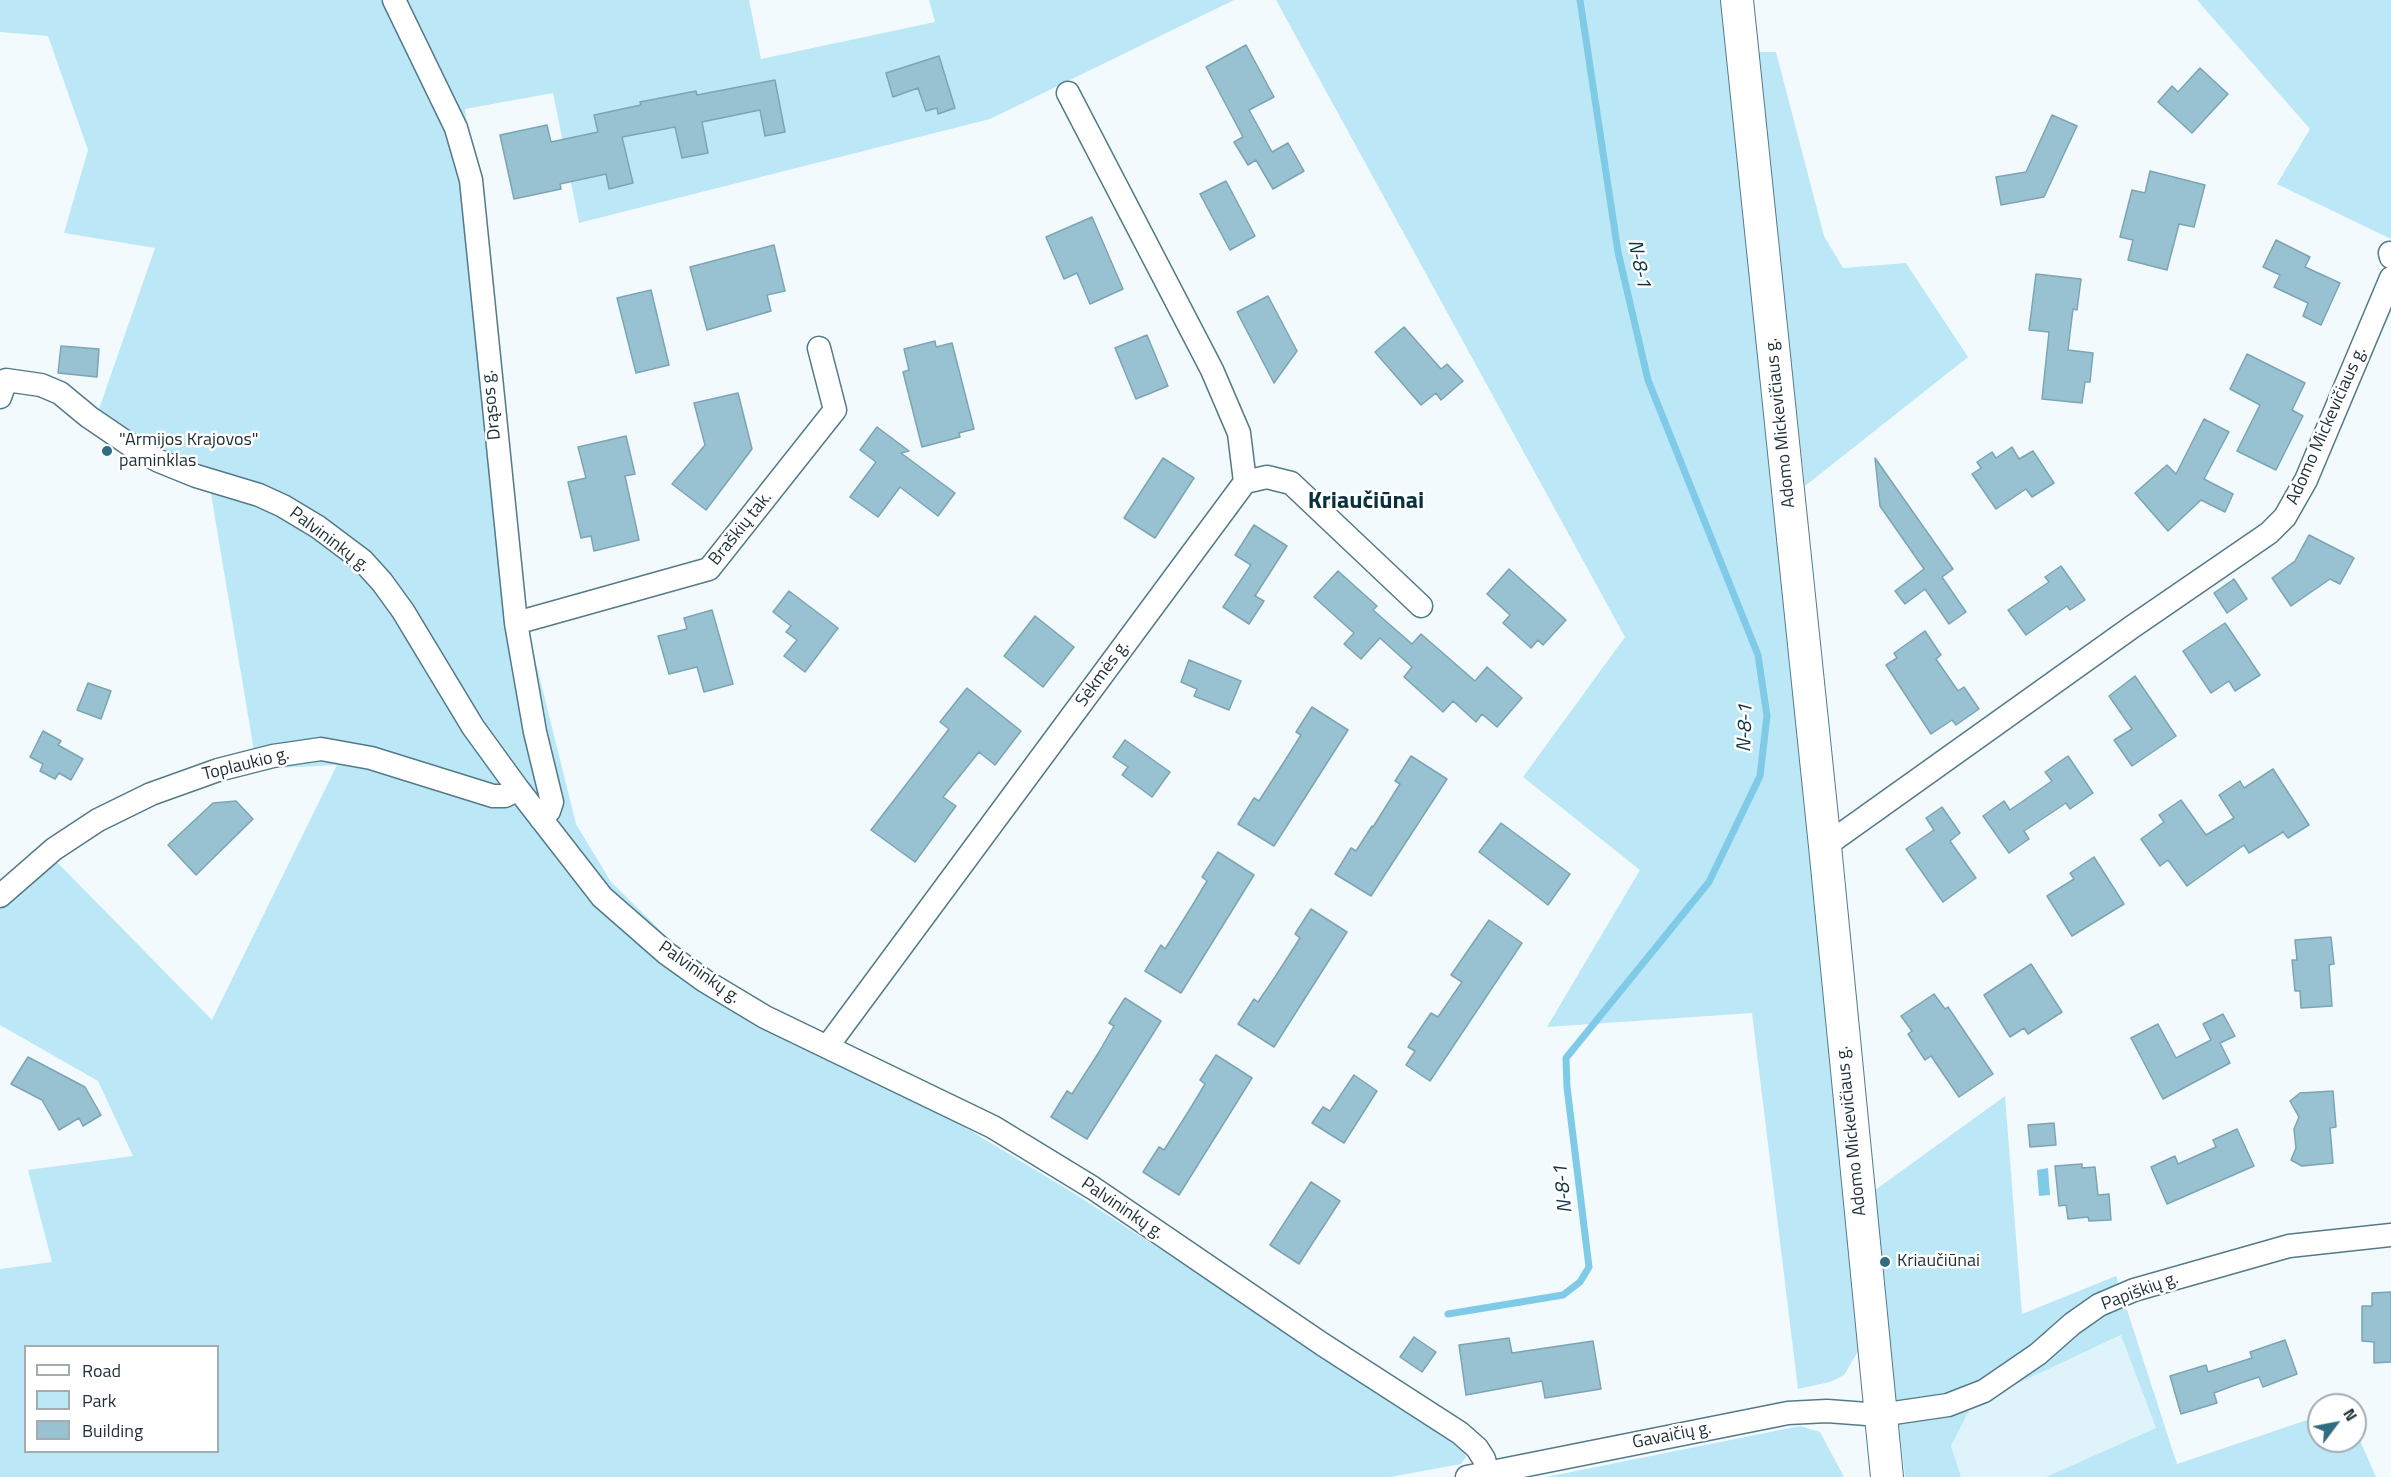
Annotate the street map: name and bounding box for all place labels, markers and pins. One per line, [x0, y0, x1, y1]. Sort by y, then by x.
place label: "Armijos Krajovos" paminklas [119, 430, 258, 472]
marker: "Armijos Krajovos" paminklas [100, 444, 114, 458]
place label: Kriaučiūnai [1897, 1251, 1980, 1273]
marker: Kriaučiūnai [1878, 1255, 1892, 1269]

